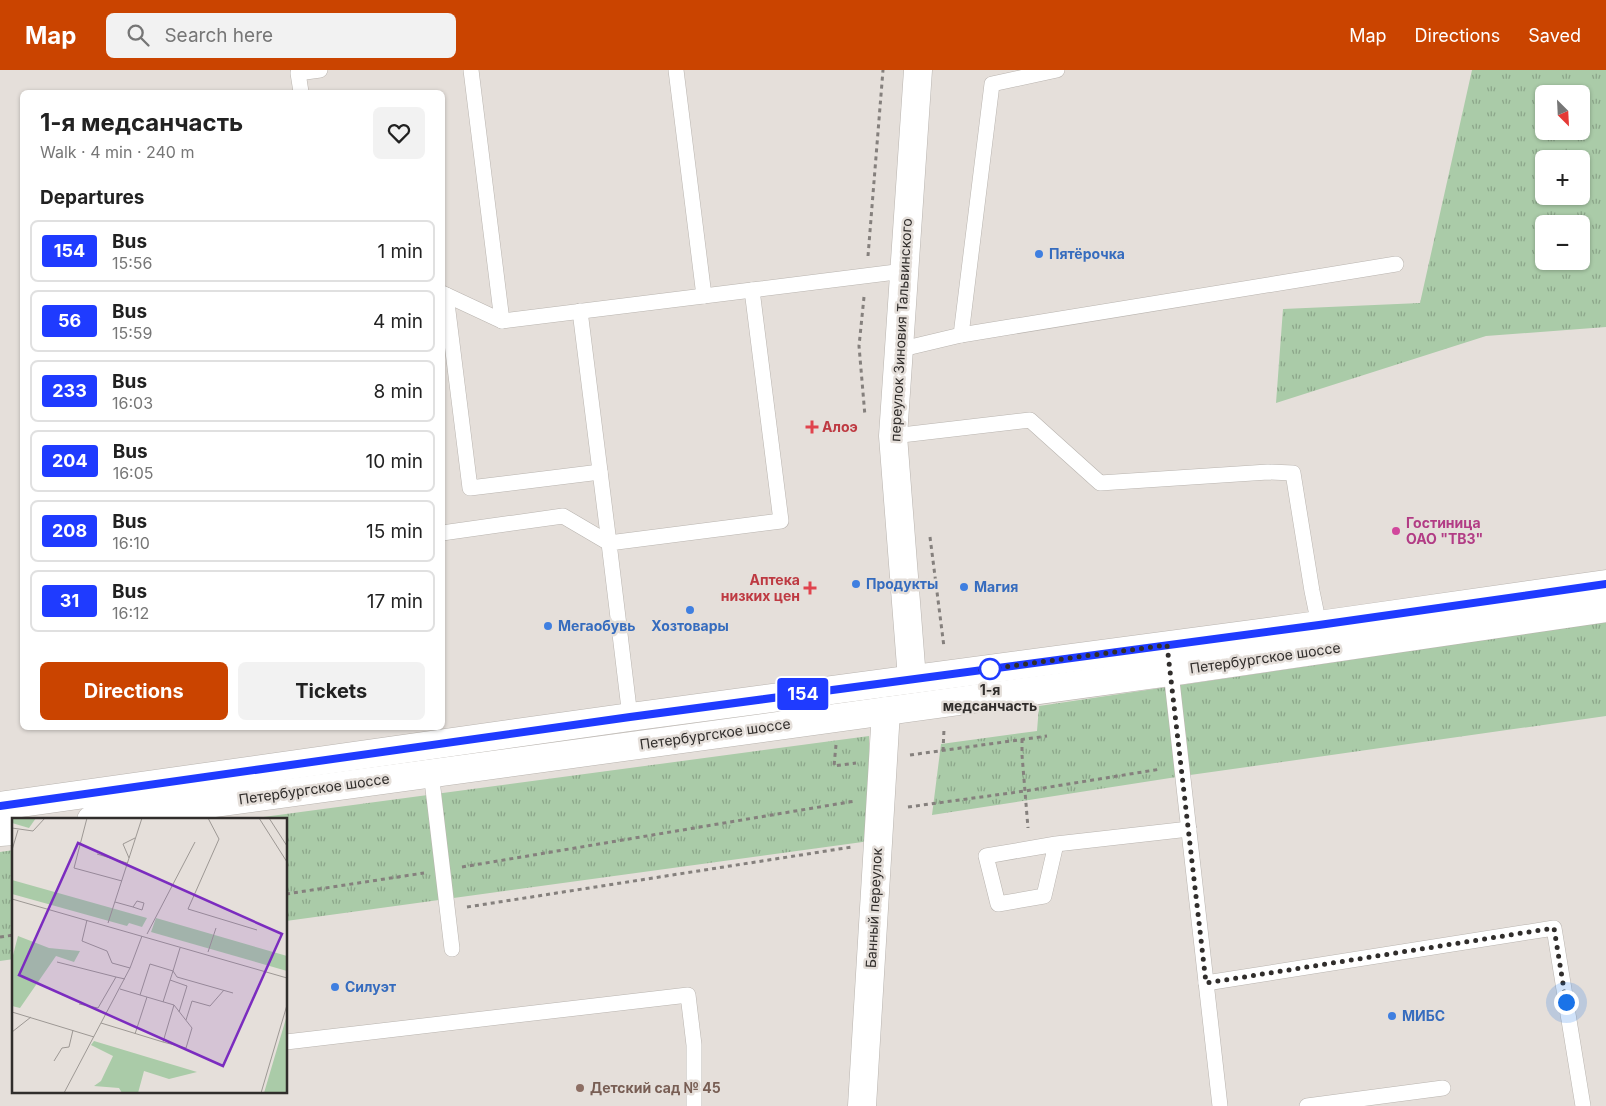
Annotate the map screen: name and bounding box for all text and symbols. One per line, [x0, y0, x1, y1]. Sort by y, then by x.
search box [106, 13, 456, 58]
text: Map [25, 21, 76, 50]
icon: search [124, 21, 152, 49]
text: Search here [164, 24, 273, 47]
text: Map [1349, 25, 1387, 46]
text: Directions [1415, 25, 1500, 46]
text: Saved [1528, 25, 1581, 46]
north arrow [1535, 85, 1590, 140]
map controls [1535, 85, 1590, 270]
button: heart [373, 107, 425, 159]
text: 1-я медсанчасть [40, 108, 243, 137]
text: Walk · 4 min · 240 m [40, 142, 194, 162]
button: + [1535, 150, 1590, 205]
text: Departures [40, 186, 144, 209]
button: − [1535, 215, 1590, 270]
street label: переулок Зиновия Тальвинского [886, 218, 915, 442]
text: Bus [112, 230, 147, 253]
text: 154 [54, 240, 85, 261]
text: 1 min [377, 240, 423, 263]
place label: Пятёрочка [1049, 245, 1125, 262]
marker: Пятёрочка [1033, 248, 1045, 260]
text: 15:56 [112, 253, 153, 273]
text: Bus [112, 300, 147, 323]
text: 56 [58, 310, 81, 331]
text: 4 min [373, 310, 423, 333]
text: 15:59 [112, 323, 153, 343]
text: Bus [112, 370, 147, 393]
text: 233 [52, 380, 87, 401]
text: 8 min [373, 380, 423, 403]
text: 16:03 [112, 393, 153, 413]
place label: Алоэ [822, 418, 858, 435]
marker: Алоэ [806, 421, 818, 433]
text: Bus [113, 440, 148, 463]
text: 204 [52, 450, 88, 471]
text: 10 min [365, 450, 423, 473]
text: 16:05 [113, 463, 154, 483]
text: Bus [112, 510, 147, 533]
place label: Гостиница ОАО "ТВЗ" [1406, 514, 1483, 547]
text: 208 [52, 520, 87, 541]
text: 15 min [366, 520, 423, 543]
marker: Гостиница ОАО "ТВЗ" [1390, 525, 1402, 537]
text: 16:10 [112, 533, 150, 553]
place label: Аптека низких цен [721, 571, 800, 604]
place label: Продукты [866, 575, 938, 592]
marker: Продукты [850, 578, 862, 590]
place label: Магия [974, 578, 1018, 595]
text: Bus [112, 580, 147, 603]
marker: Магия [958, 581, 970, 593]
marker: Аптека низких цен [804, 582, 816, 594]
text: 31 [60, 590, 79, 611]
text: 17 min [367, 590, 423, 613]
text: 16:12 [112, 603, 149, 623]
marker: Хозтовары [684, 604, 696, 616]
place label: Мегаобувь [558, 617, 636, 634]
place label: Хозтовары [651, 617, 729, 634]
marker: Мегаобувь [542, 620, 554, 632]
street label: Петербургское шоссе [1188, 639, 1341, 677]
marker: 1-я медсанчасть [979, 658, 1001, 680]
button: Directions [40, 662, 228, 720]
button: Tickets [238, 662, 425, 720]
line badge: 154 [774, 678, 832, 710]
place label: 1-я медсанчасть [943, 681, 1037, 714]
text: 154 [787, 683, 819, 704]
street label: Петербургское шоссе [638, 715, 791, 753]
street label: Петербургское шоссе [237, 770, 390, 808]
inset map [12, 818, 288, 1094]
street label: Банный переулок [862, 847, 885, 968]
place label: Силуэт [345, 978, 396, 995]
marker: Силуэт [329, 981, 341, 993]
your location [1554, 990, 1579, 1015]
place label: МИБС [1402, 1007, 1445, 1024]
marker: МИБС [1386, 1010, 1398, 1022]
place label: Детский сад № 45 [590, 1079, 721, 1096]
marker: Детский сад № 45 [574, 1082, 586, 1094]

